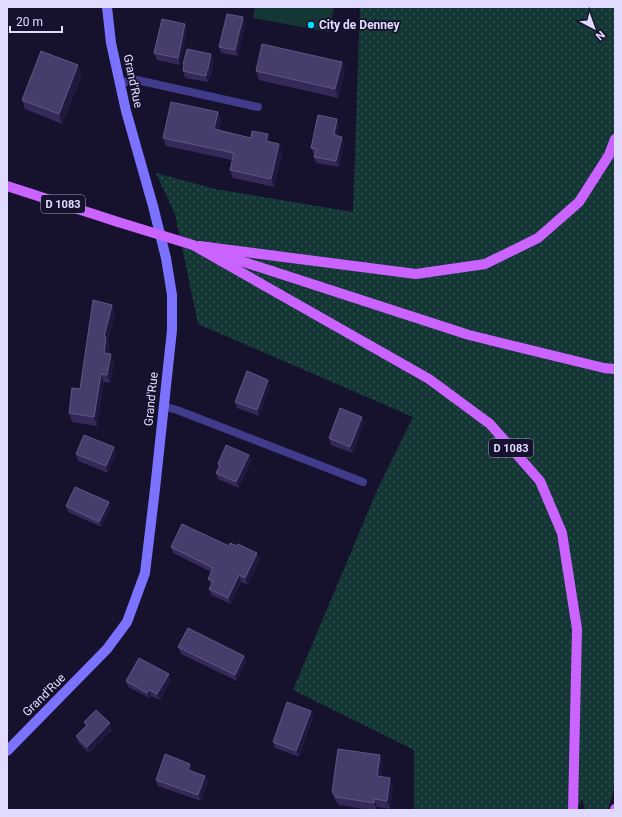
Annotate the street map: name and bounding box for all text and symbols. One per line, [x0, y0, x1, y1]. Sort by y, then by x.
scale bar [10, 8, 62, 34]
north arrow [574, 8, 614, 48]
text: 20 m [16, 15, 43, 29]
place label: City de Denney [319, 18, 400, 32]
marker: City de Denney [306, 20, 316, 30]
text: N [593, 28, 607, 43]
street label: Grand'Rue [120, 53, 146, 109]
road number: D 1083 [41, 195, 85, 213]
street label: Grand'Rue [141, 371, 161, 427]
road number: D 1083 [489, 439, 533, 457]
street label: Grand'Rue [20, 671, 68, 719]

